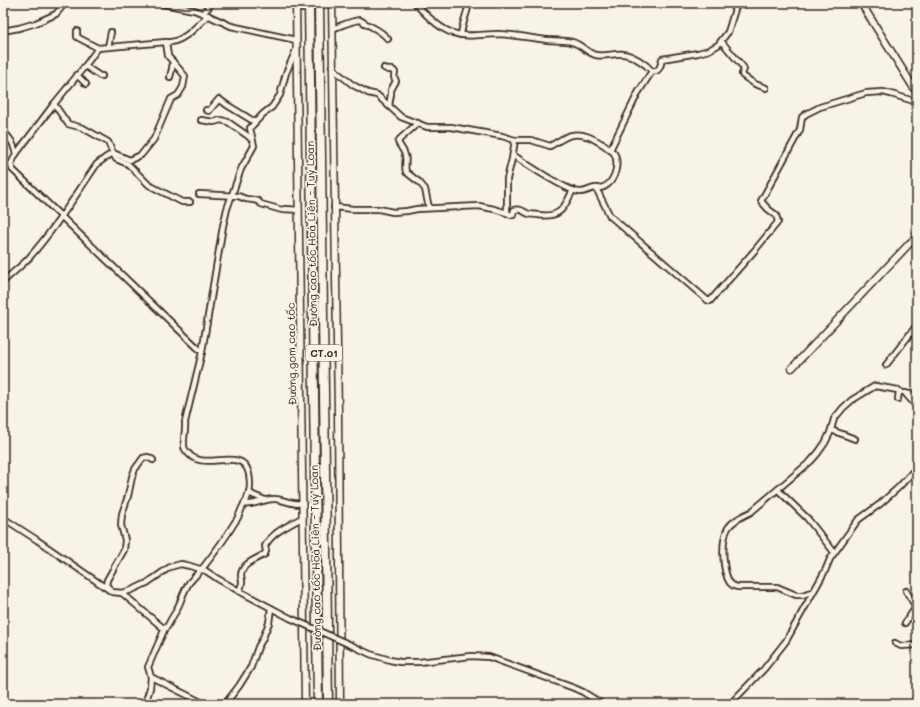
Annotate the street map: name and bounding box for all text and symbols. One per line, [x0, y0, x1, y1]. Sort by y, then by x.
street label: Đường cao tốc Hoà Liên - Tuý Loan [302, 141, 320, 327]
street label: Đường gom cao tốc [283, 302, 299, 406]
road number: CT.01 [306, 345, 342, 361]
street label: Đường cao tốc Hoà Liên - Tuý Loan [306, 465, 324, 651]

